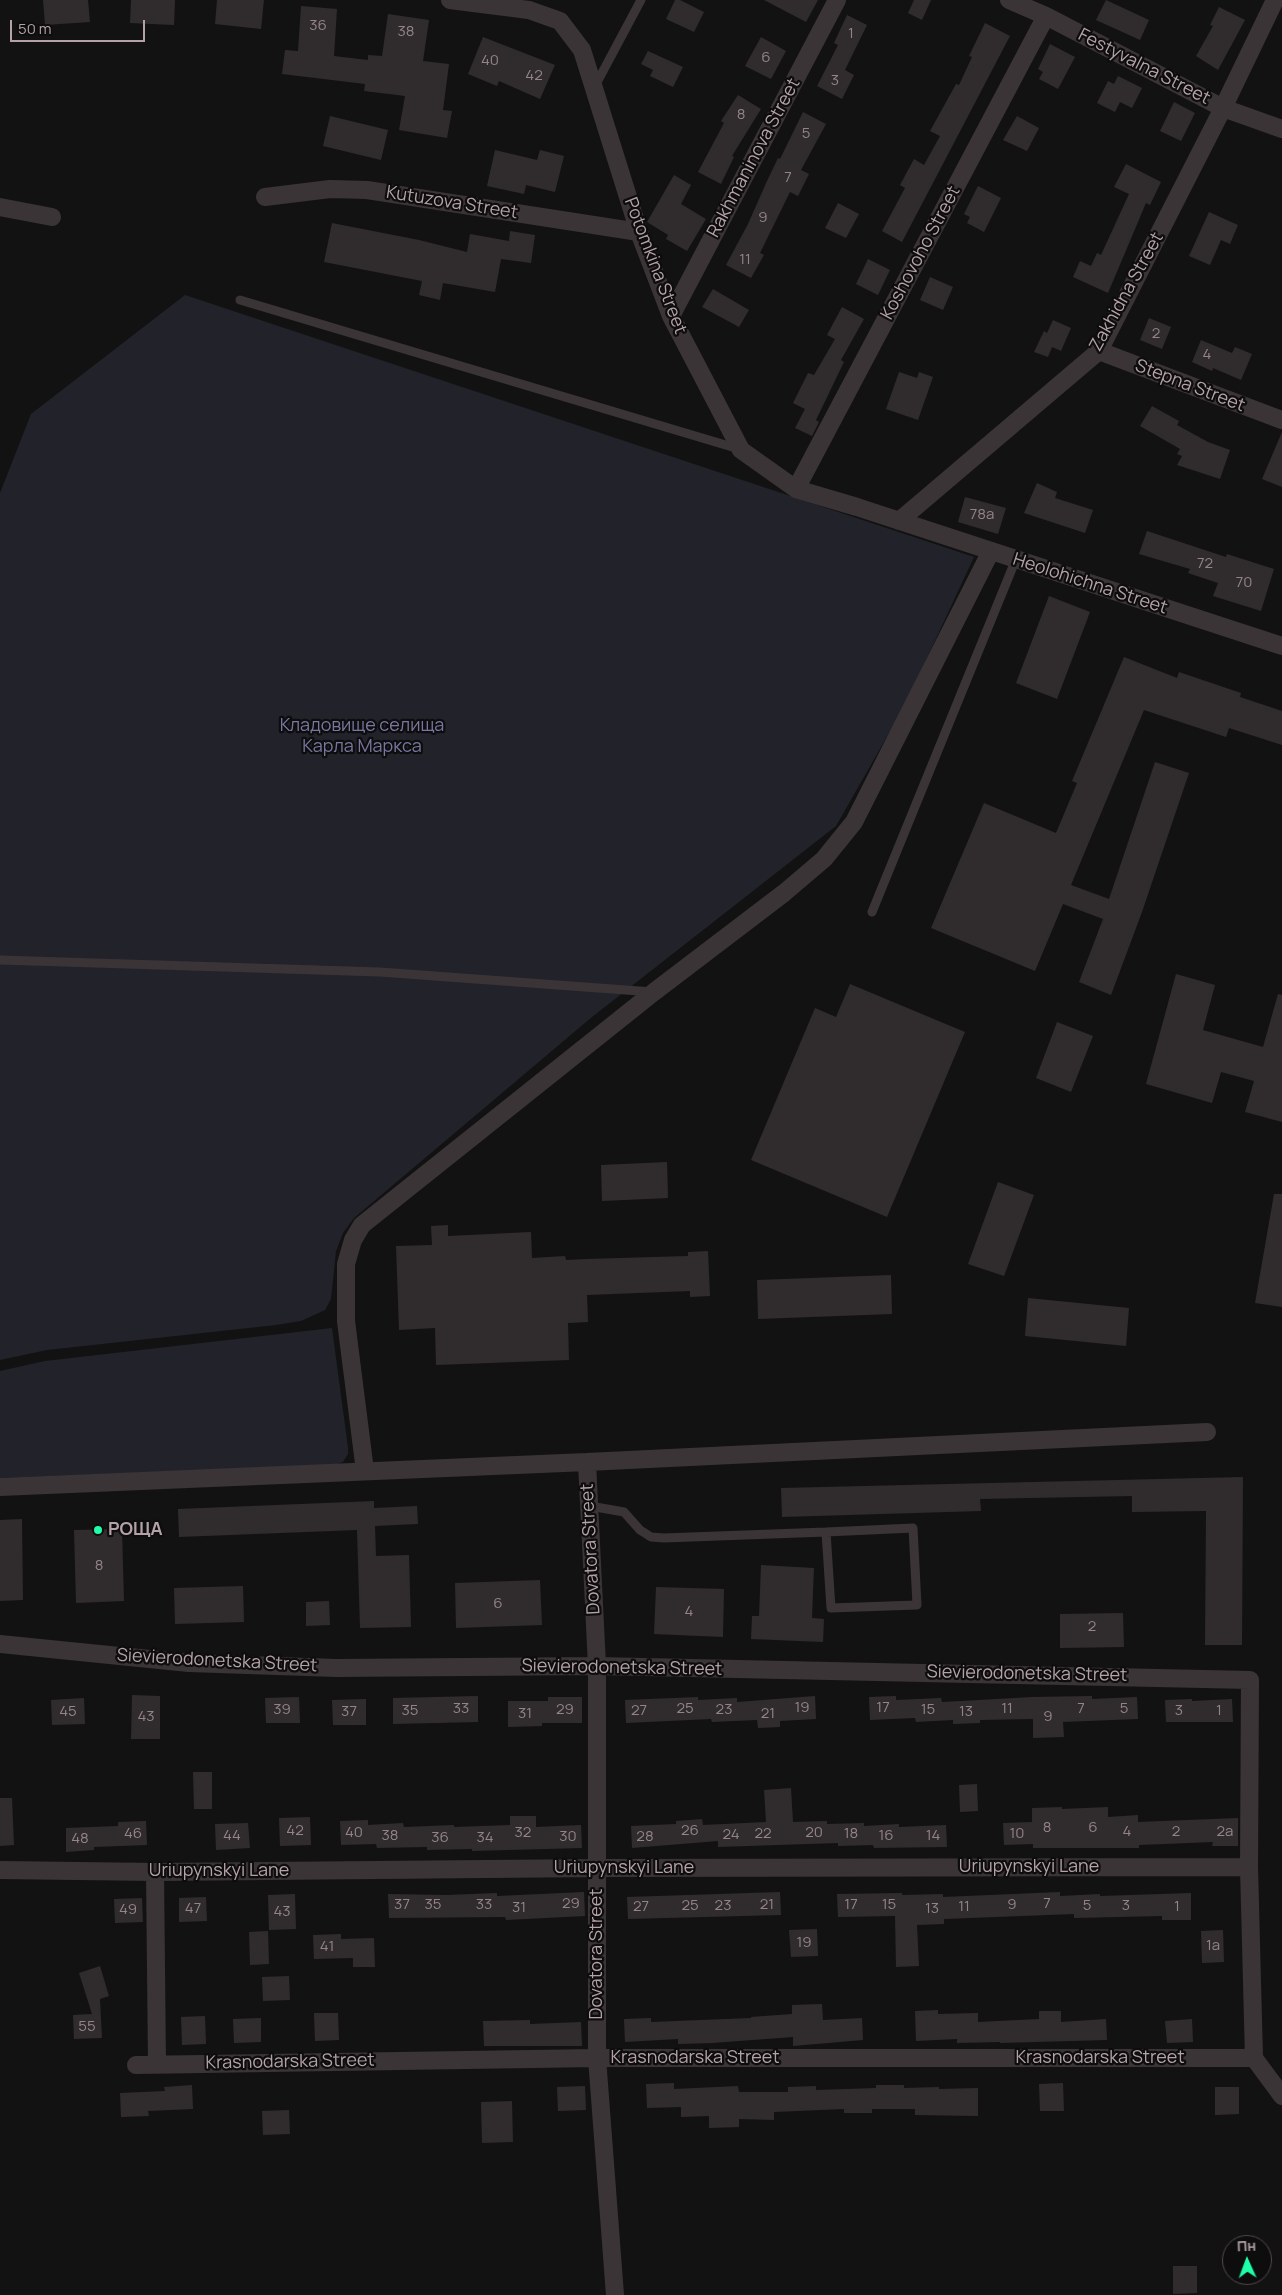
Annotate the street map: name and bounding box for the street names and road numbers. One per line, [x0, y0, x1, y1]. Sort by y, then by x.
street label: Festyvalna Street [1074, 24, 1214, 110]
street label: Rakhmaninova Street [703, 75, 805, 241]
street label: Kutuzova Street [385, 182, 519, 224]
street label: Koshovoho Street [877, 183, 965, 323]
street label: Potomkina Street [619, 195, 691, 337]
street label: Zakhidna Street [1085, 229, 1169, 355]
street label: Stepna Street [1132, 355, 1248, 417]
street label: Heolohichna Street [1010, 549, 1170, 619]
street label: Dovatora Street [577, 1483, 605, 1615]
street label: Sievierodonetska Street [116, 1645, 318, 1677]
street label: Sievierodonetska Street [521, 1655, 723, 1681]
street label: Sievierodonetska Street [926, 1661, 1128, 1687]
street label: Uriupynskyi Lane [959, 1856, 1099, 1878]
street label: Uriupynskyi Lane [554, 1857, 694, 1879]
street label: Uriupynskyi Lane [149, 1860, 289, 1882]
street label: Dovatora Street [586, 1888, 608, 2020]
street label: Krasnodarska Street [610, 2047, 780, 2069]
street label: Krasnodarska Street [1015, 2047, 1185, 2069]
street label: Krasnodarska Street [205, 2050, 375, 2074]

